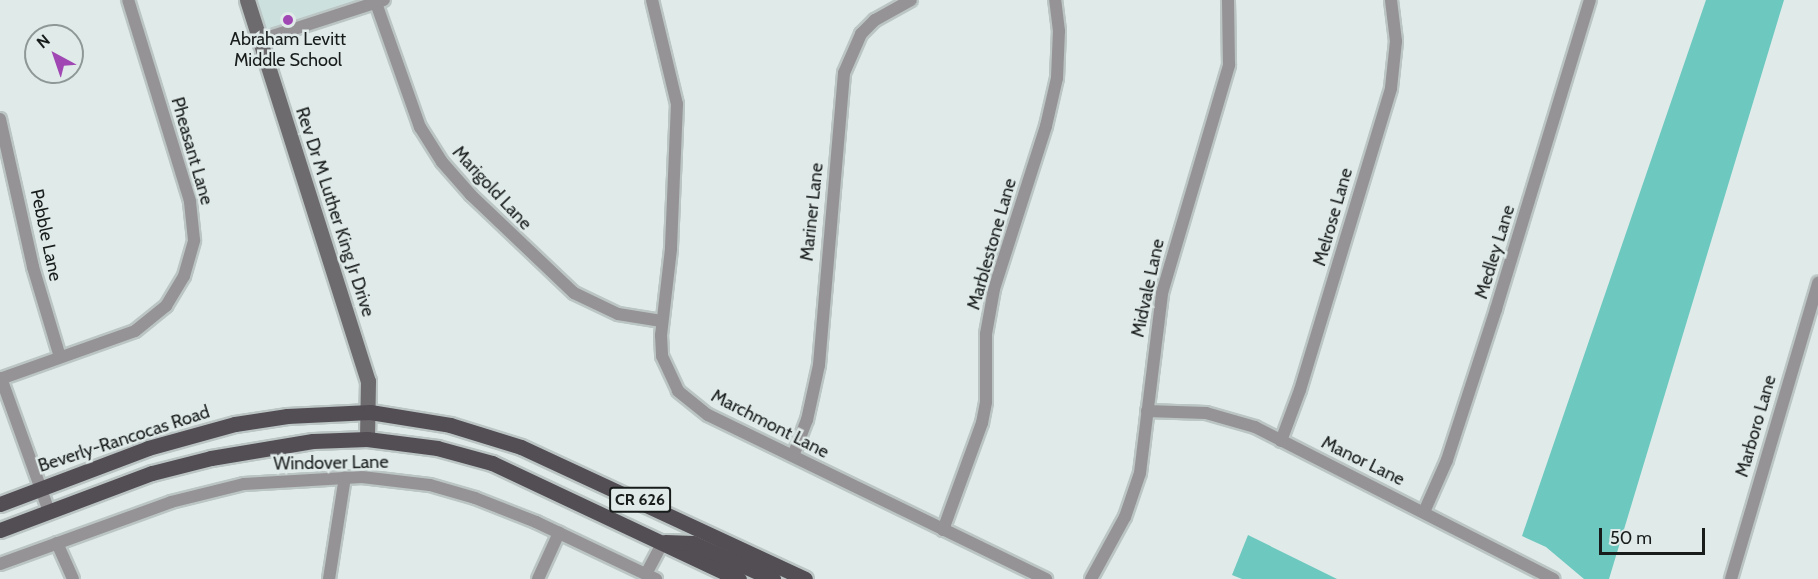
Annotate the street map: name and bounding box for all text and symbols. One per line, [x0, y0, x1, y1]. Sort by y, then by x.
marker: Abraham Levitt Middle School [281, 13, 295, 27]
north arrow [24, 24, 84, 84]
place label: Abraham Levitt Middle School [230, 29, 346, 72]
text: N [33, 30, 54, 52]
street label: Pheasant Lane [166, 95, 218, 207]
street label: Rev Dr M Luther King Jr Drive [291, 104, 379, 320]
street label: Marigold Lane [448, 142, 536, 234]
street label: Mariner Lane [796, 162, 828, 262]
street label: Melrose Lane [1309, 166, 1357, 268]
street label: Marblestone Lane [963, 176, 1021, 312]
street label: Pebble Lane [26, 187, 66, 283]
street label: Medley Lane [1470, 202, 1520, 302]
street label: Midvale Lane [1127, 237, 1169, 339]
street label: Marboro Lane [1731, 373, 1781, 479]
street label: Marchmont Lane [708, 385, 832, 463]
street label: Beverly-Rancocas Road [35, 401, 213, 477]
street label: Manor Lane [1318, 432, 1408, 490]
street label: Windover Lane [273, 451, 389, 475]
road number: CR 626 [608, 487, 672, 513]
scale bar [1602, 516, 1708, 554]
text: 50 m [1610, 527, 1652, 549]

